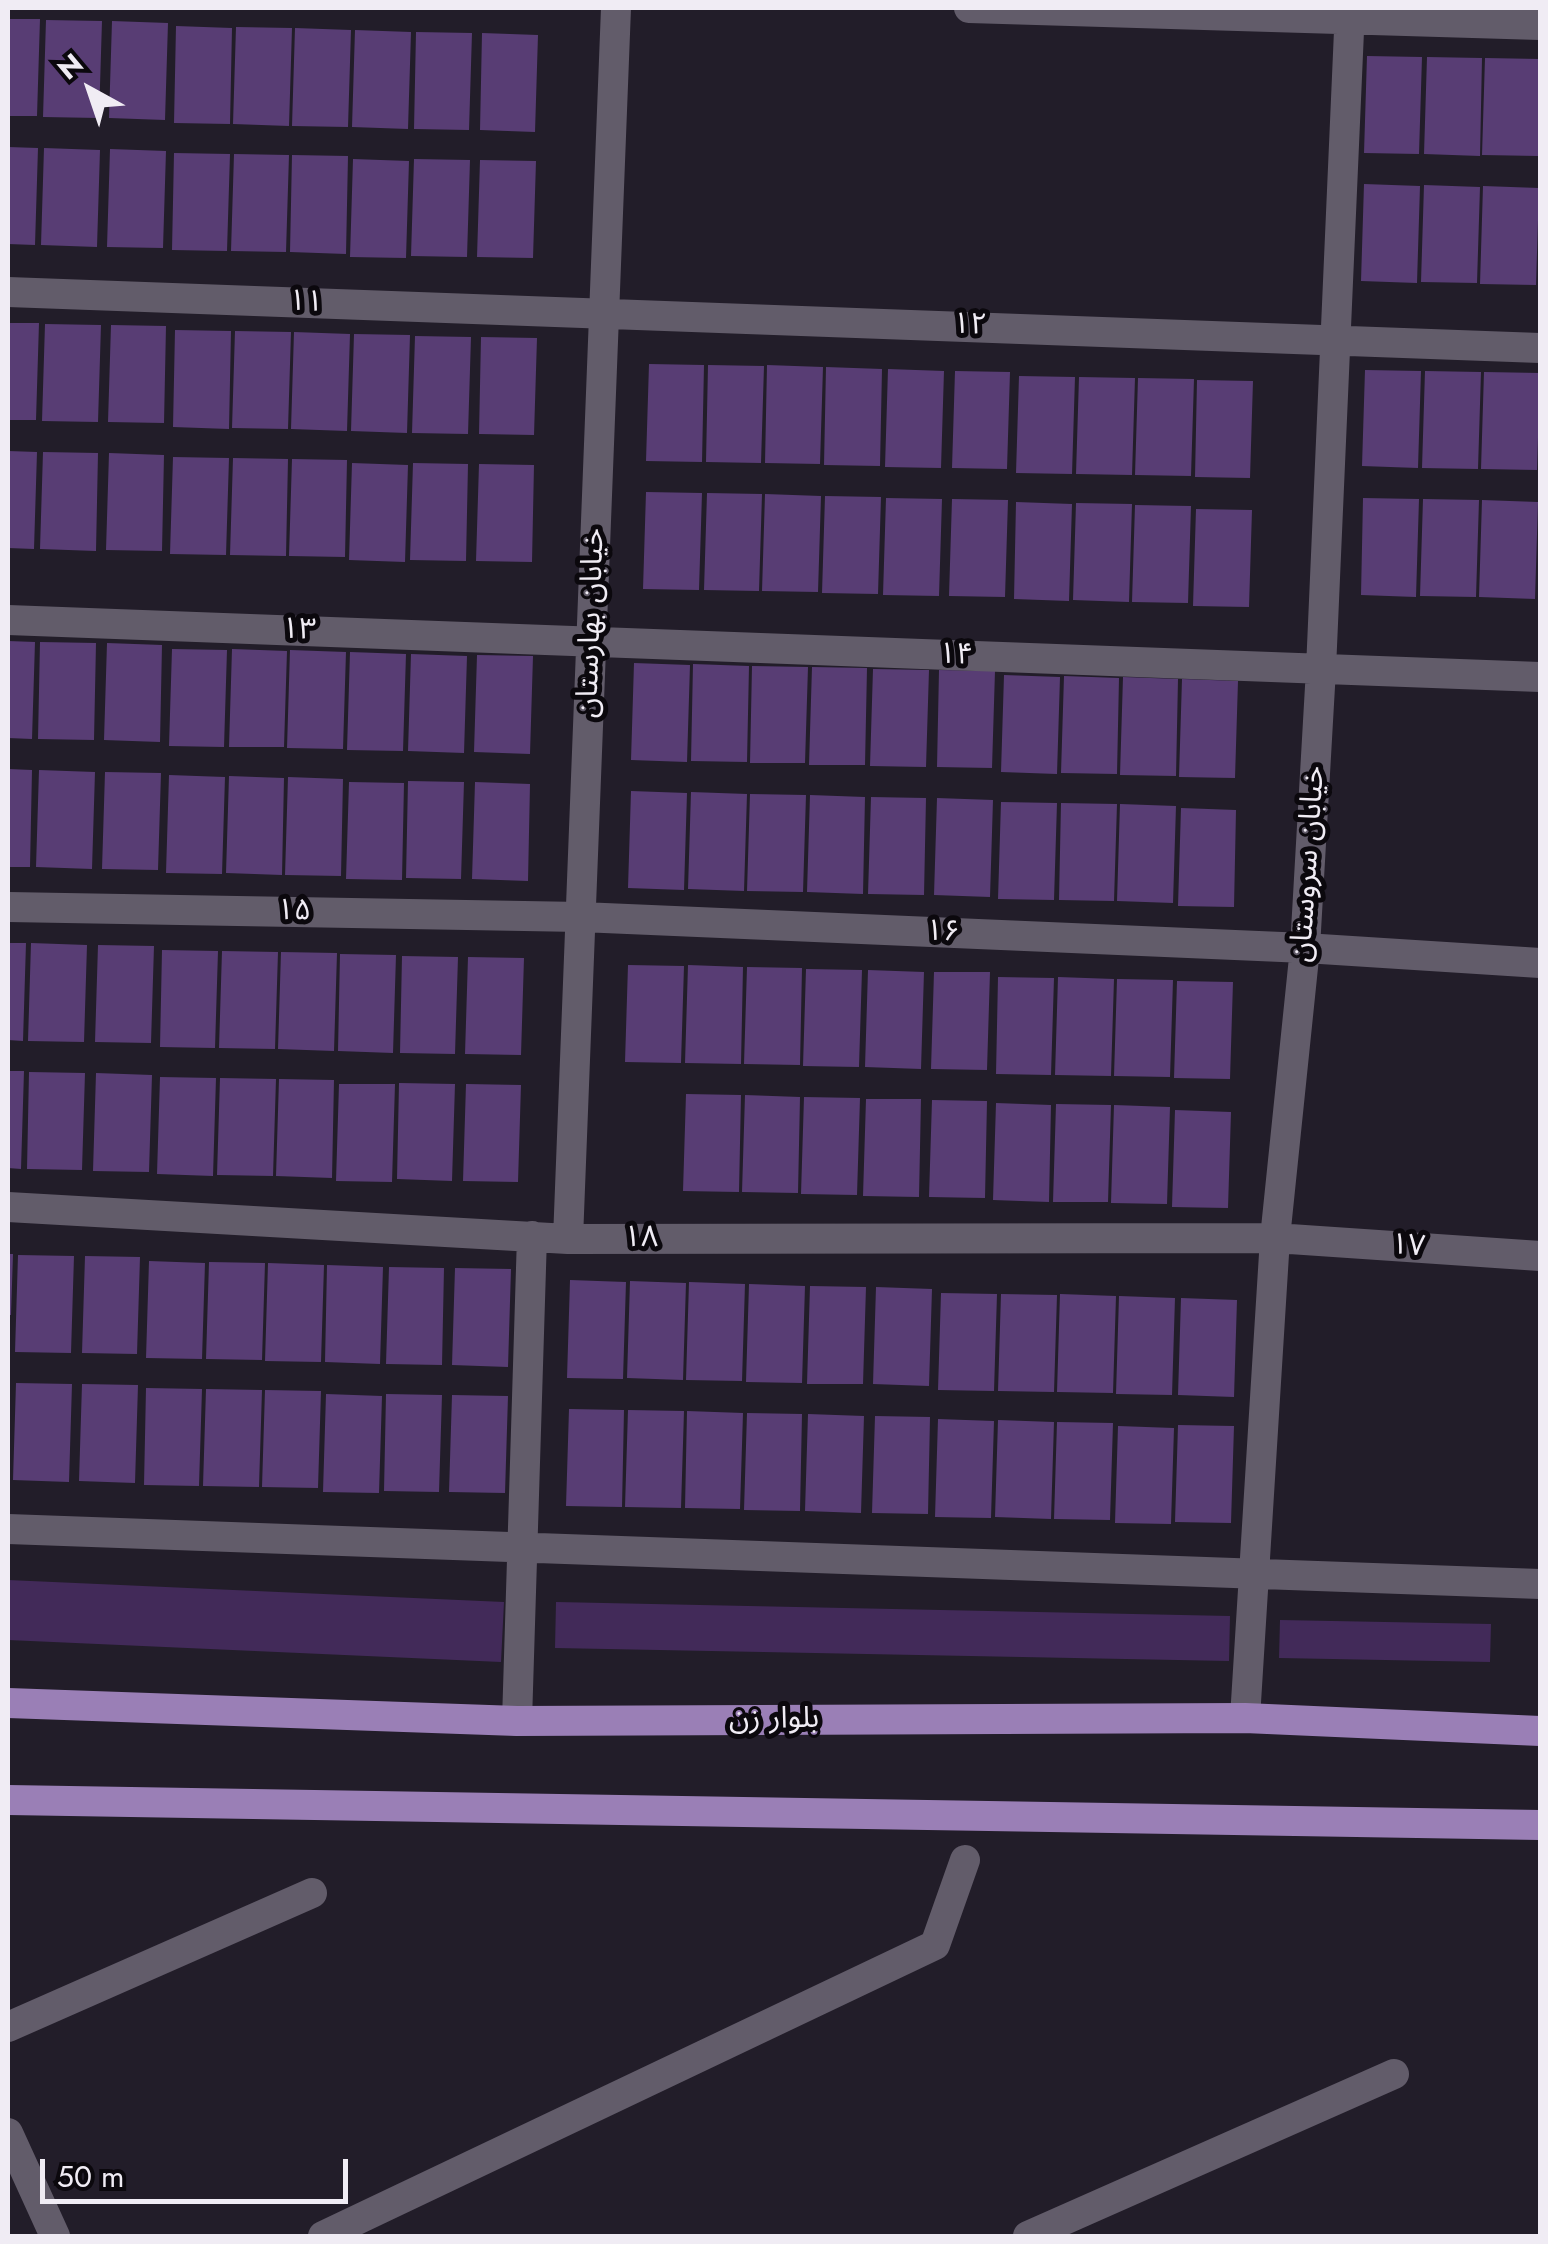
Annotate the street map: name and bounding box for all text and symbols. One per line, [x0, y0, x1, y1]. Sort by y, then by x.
north arrow [40, 40, 140, 140]
text: N [49, 44, 92, 89]
street label: ۱۱ [288, 284, 324, 322]
street label: ۱۲ [952, 307, 988, 345]
street label: خیابان بهارستان [571, 527, 613, 719]
street label: ۱۳ [281, 612, 317, 650]
street label: ۱۴ [938, 637, 974, 675]
street label: خیابان سروستان [1284, 765, 1334, 963]
street label: ۱۵ [277, 894, 311, 930]
street label: ۱۶ [925, 914, 961, 952]
street label: ۱۸ [624, 1221, 658, 1257]
street label: ۱۷ [1390, 1228, 1426, 1266]
street label: بلوار زن [729, 1702, 819, 1738]
scale bar [45, 2139, 352, 2201]
text: 50 m [57, 2155, 124, 2198]

